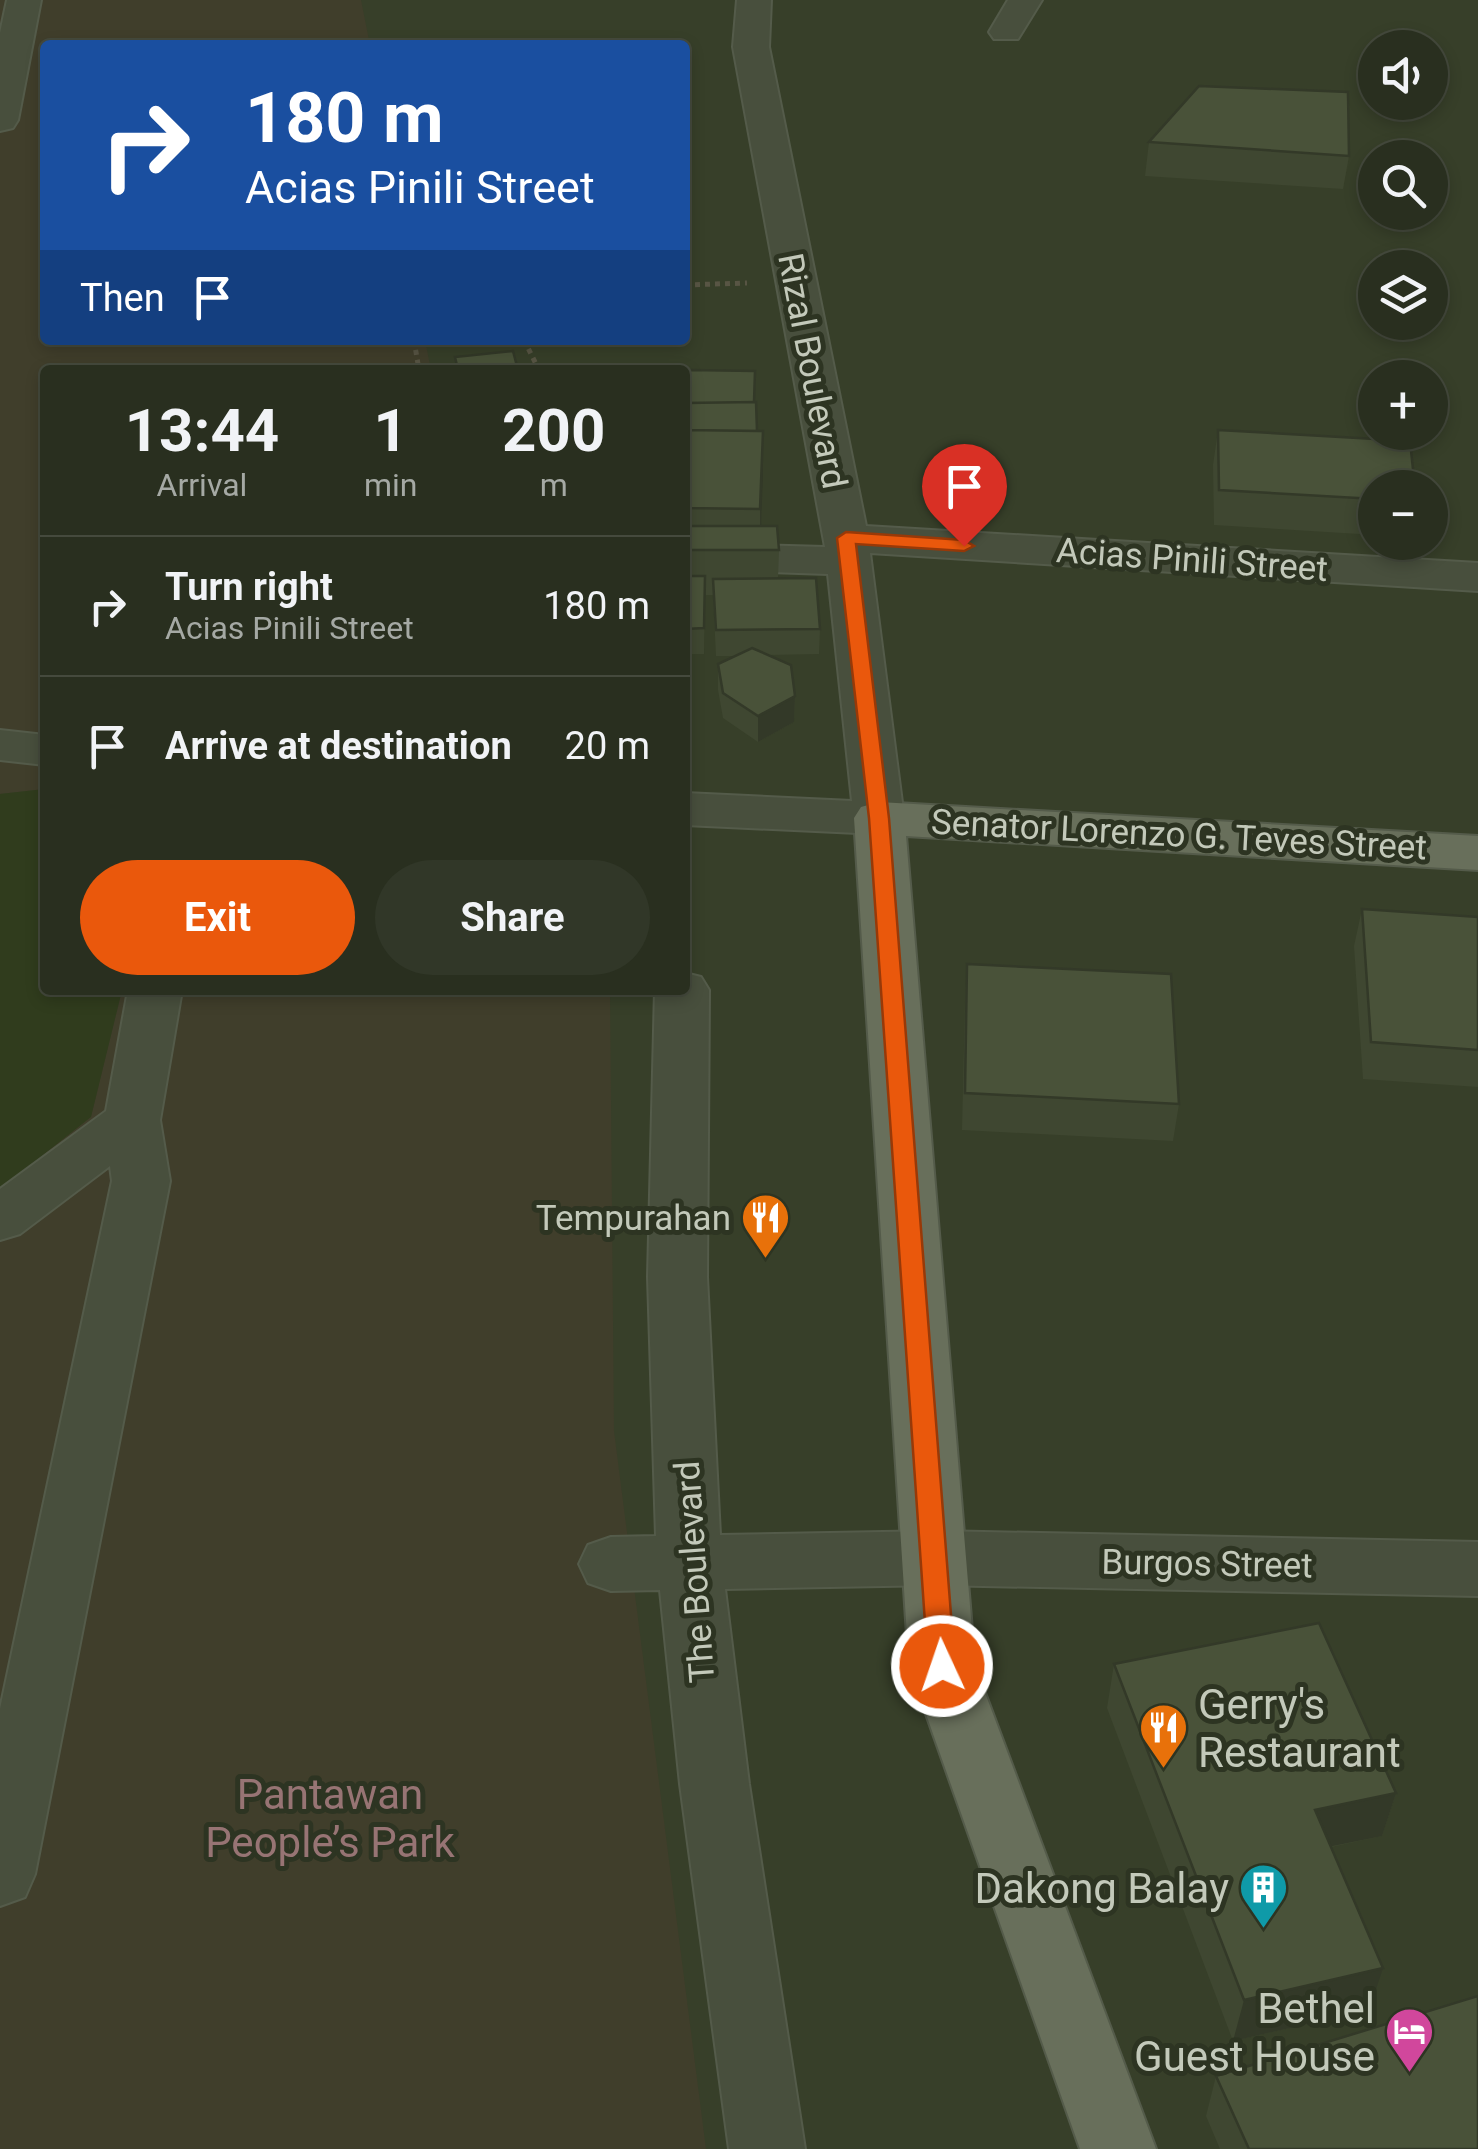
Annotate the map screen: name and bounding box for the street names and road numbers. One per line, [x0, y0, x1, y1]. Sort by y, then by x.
street label: Rizal Boulevard [769, 250, 855, 492]
street label: Acias Pinili Street [1055, 530, 1329, 590]
street label: Senator Lorenzo G. Teves Street [930, 802, 1428, 868]
street label: The Boulevard [667, 1460, 723, 1684]
street label: Burgos Street [1101, 1542, 1313, 1586]

